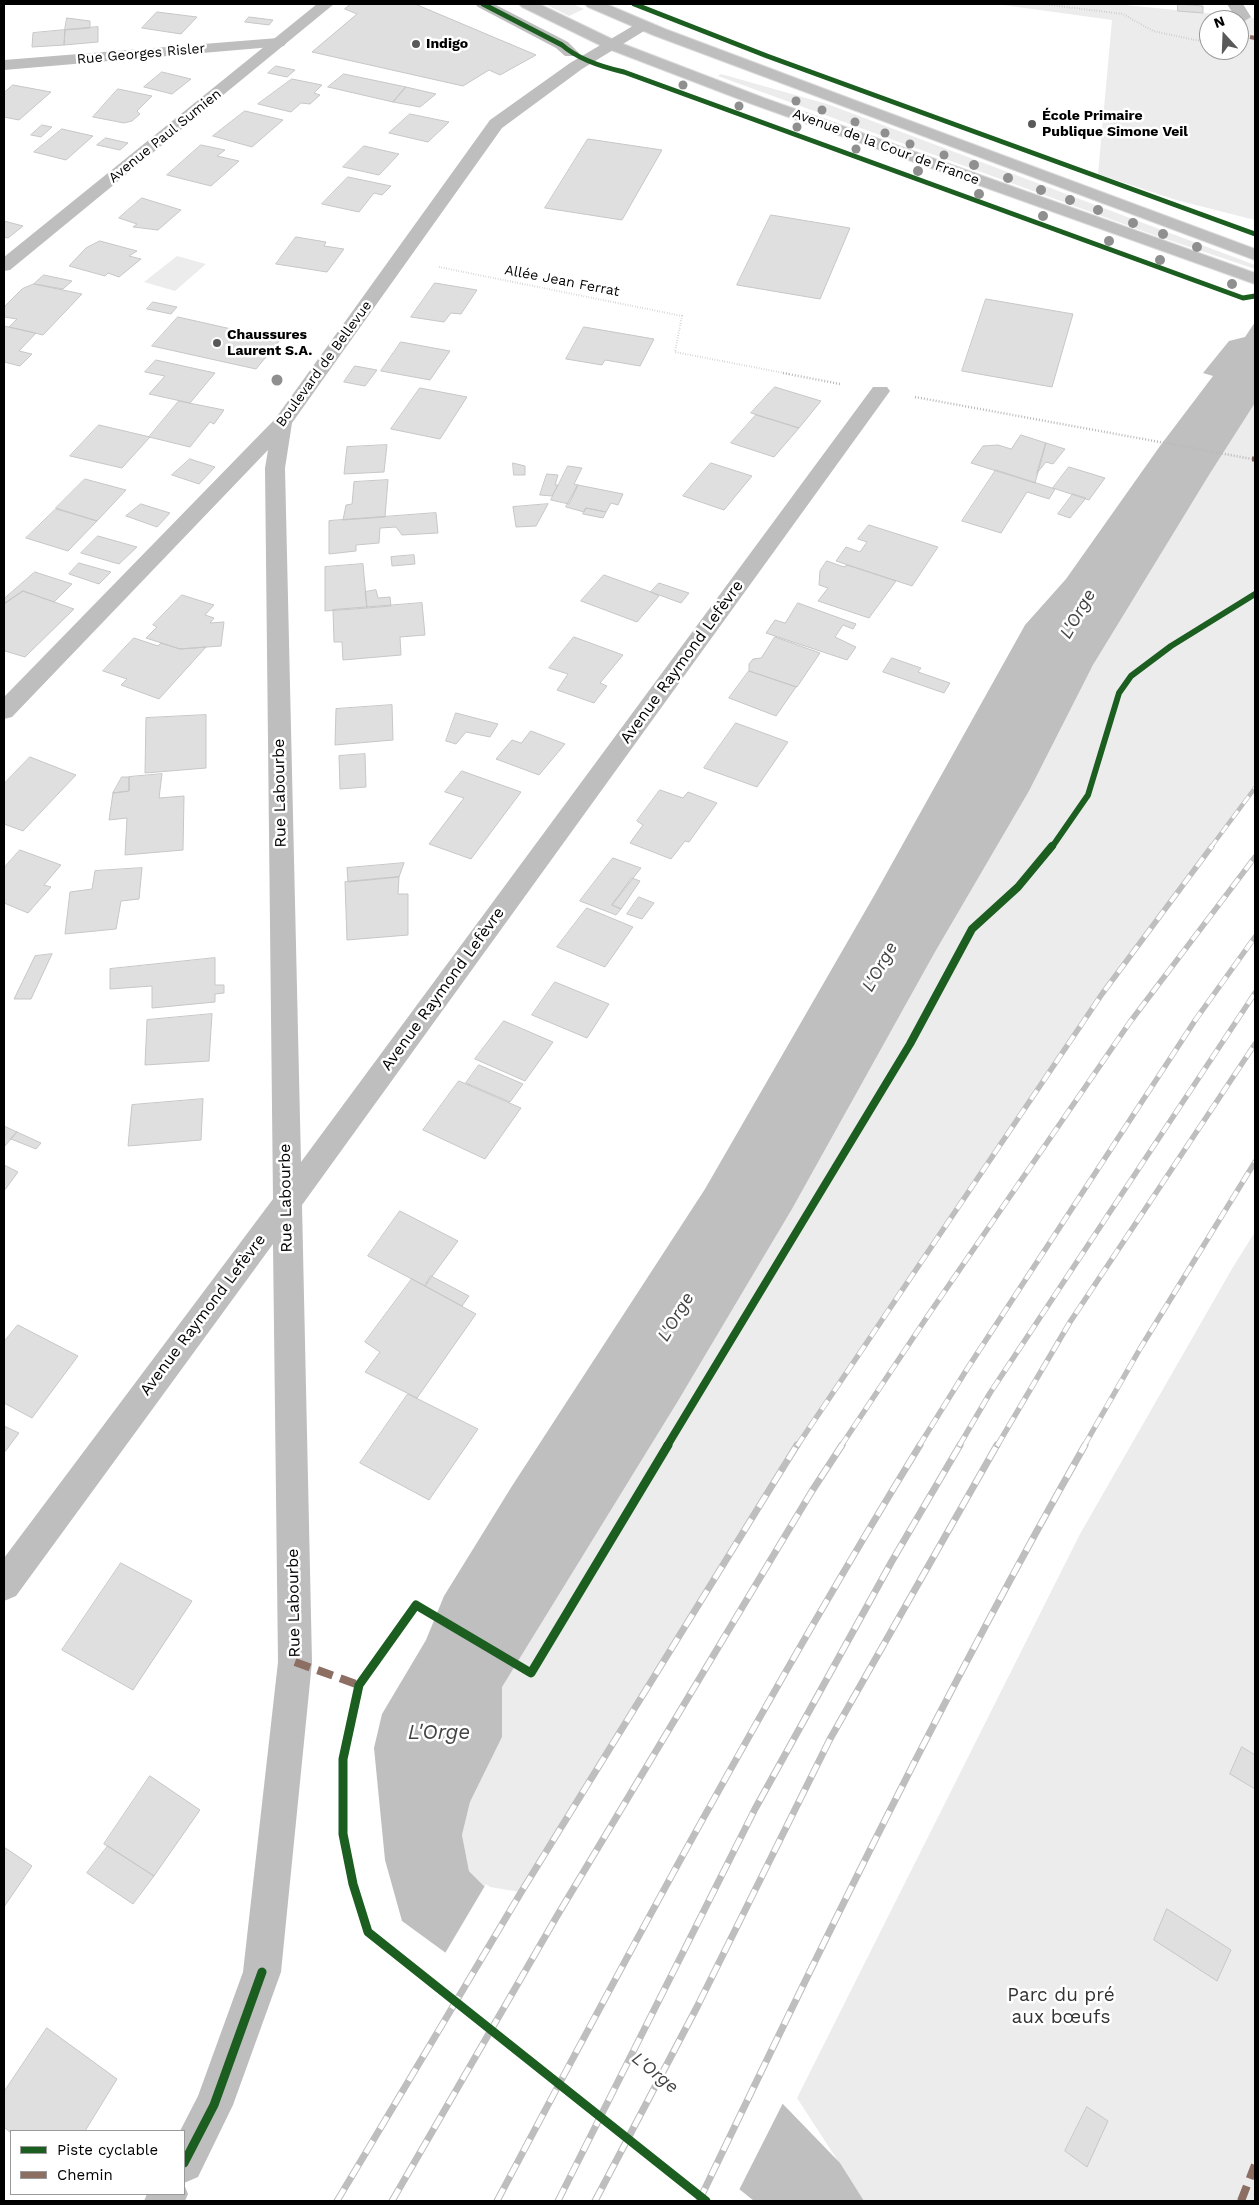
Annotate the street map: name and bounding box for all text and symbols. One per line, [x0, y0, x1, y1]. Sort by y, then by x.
north arrow [1199, 10, 1249, 60]
text: N [1212, 13, 1227, 31]
place label: Indigo [426, 36, 468, 52]
marker: Indigo [410, 38, 422, 50]
street label: Rue Georges Risler [76, 40, 206, 68]
street label: Avenue Paul Sumien [105, 85, 225, 187]
street label: Avenue de la Cour de France [790, 105, 982, 189]
place label: École Primaire Publique Simone Veil [1042, 108, 1188, 140]
marker: École Primaire Publique Simone Veil [1026, 118, 1038, 130]
street label: Allée Jean Ferrat [503, 262, 621, 300]
street label: Boulevard de Bellevue [273, 298, 375, 430]
place label: Chaussures Laurent S.A. [227, 327, 312, 360]
marker: Chaussures Laurent S.A. [211, 337, 223, 349]
street label: Avenue Raymond Lefèvre [616, 577, 748, 747]
water label: L'Orge [1055, 585, 1101, 643]
street label: Rue Labourbe [269, 738, 291, 848]
street label: Avenue Raymond Lefèvre [377, 904, 509, 1074]
water label: L'Orge [858, 938, 902, 996]
street label: Rue Labourbe [275, 1143, 297, 1253]
street label: Avenue Raymond Lefèvre [136, 1230, 270, 1400]
water label: L'Orge [653, 1288, 699, 1346]
street label: Rue Labourbe [283, 1548, 305, 1658]
water label: L'Orge [408, 1720, 470, 1746]
park label: Parc du pré aux bœufs [1007, 1984, 1115, 2028]
water label: L'Orge [627, 2048, 683, 2098]
legend [10, 2130, 185, 2195]
text: Piste cyclable [57, 2141, 158, 2159]
text: Chemin [57, 2166, 113, 2184]

